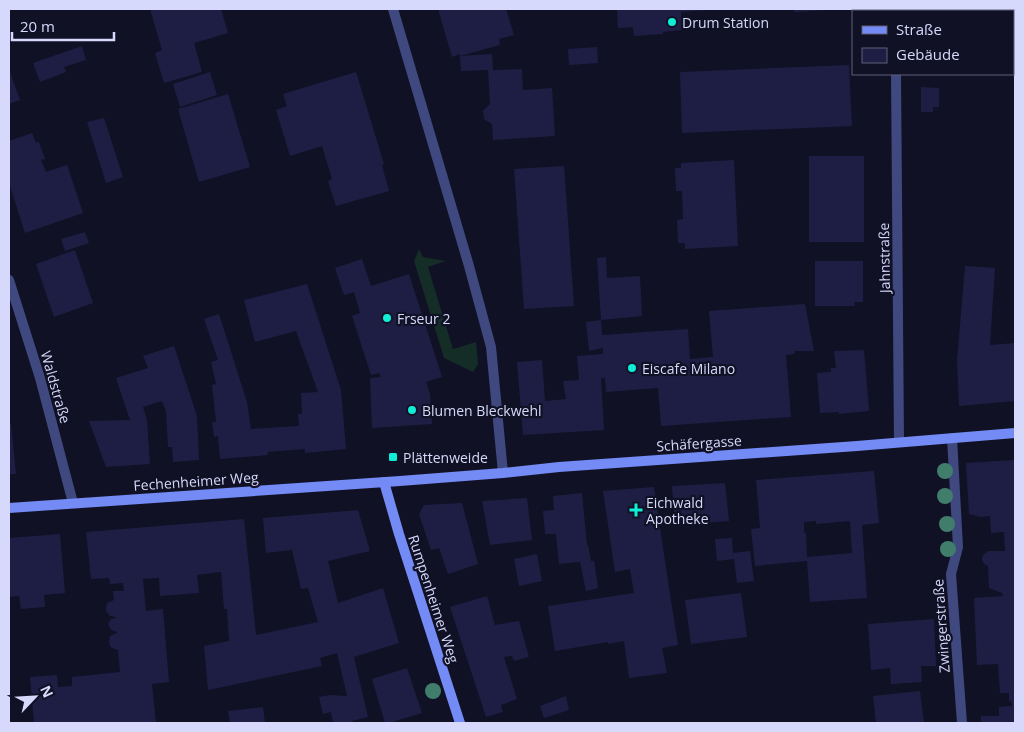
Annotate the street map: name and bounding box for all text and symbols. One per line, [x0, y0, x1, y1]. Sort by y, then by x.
scale bar [12, 10, 115, 42]
legend [852, 10, 1014, 75]
place label: Drum Station [682, 13, 769, 32]
text: 20 m [20, 16, 55, 36]
marker: Drum Station [666, 16, 678, 28]
text: Straße [896, 19, 942, 39]
text: Gebäude [896, 44, 960, 64]
street label: Jahnstraße [874, 222, 894, 295]
place label: Frseur 2 [397, 309, 450, 328]
marker: Frseur 2 [381, 312, 393, 324]
street label: Waldstraße [37, 349, 75, 426]
place label: Eiscafe Milano [642, 359, 735, 378]
marker: Eiscafe Milano [626, 362, 638, 374]
place label: Blumen Bleckwehl [422, 401, 542, 420]
marker: Blumen Bleckwehl [406, 404, 418, 416]
street label: Schäfergasse [656, 431, 743, 455]
place label: Plättenweide [403, 448, 488, 467]
marker: Plättenweide [387, 451, 399, 463]
street label: Fechenheimer Weg [133, 467, 260, 495]
place label: Eichwald Apotheke [646, 493, 709, 528]
marker: Eichwald Apotheke [630, 504, 642, 516]
street label: Rumpenheimer Weg [404, 532, 464, 666]
street label: Zwingerstraße [928, 578, 954, 674]
north arrow [10, 672, 60, 722]
text: N [36, 682, 58, 700]

